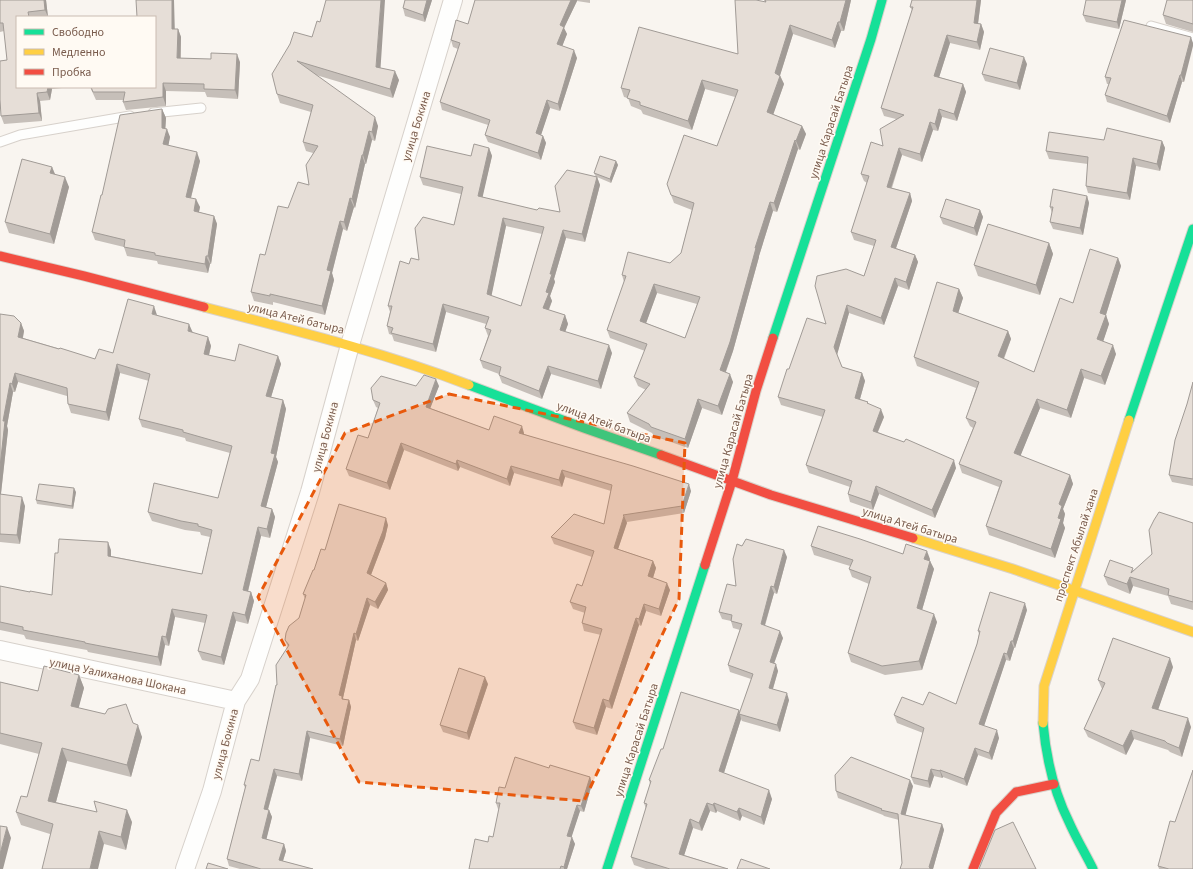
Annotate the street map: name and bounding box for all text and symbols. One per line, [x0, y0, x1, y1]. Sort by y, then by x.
legend [16, 16, 156, 88]
text: Свободно [52, 24, 104, 41]
text: Медленно [52, 44, 106, 61]
street label: улица Карасай Батыра [805, 63, 858, 181]
text: Пробка [52, 64, 91, 81]
street label: улица Бокина [398, 89, 435, 163]
street label: улица Атей батыра [246, 298, 346, 339]
street label: улица Карасай Батыра [709, 372, 758, 491]
street label: улица Атей батыра [554, 398, 653, 447]
street label: улица Бокина [308, 400, 343, 475]
street label: проспект Абылай хана [1050, 486, 1103, 604]
street label: улица Атей батыра [860, 503, 960, 548]
street label: улица Уалиханова Шокана [48, 654, 188, 699]
street label: улица Карасай Батыра [610, 681, 663, 799]
street label: улица Бокина [208, 707, 243, 782]

